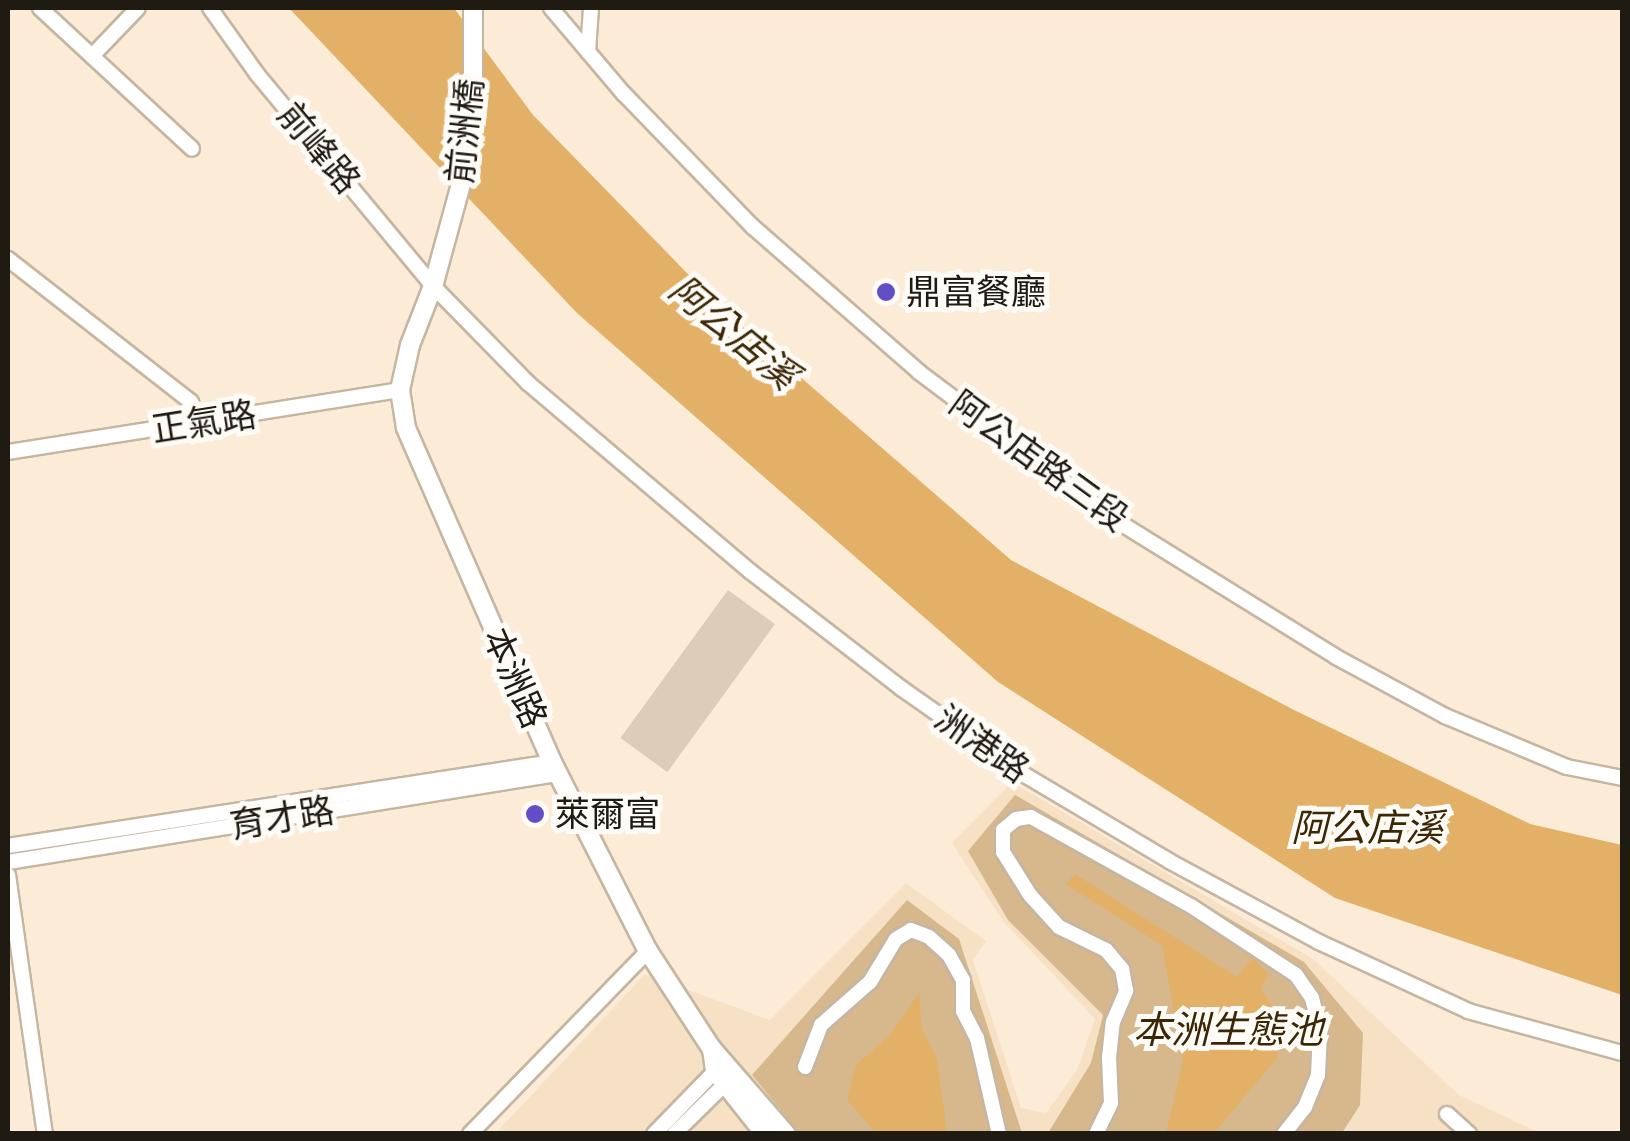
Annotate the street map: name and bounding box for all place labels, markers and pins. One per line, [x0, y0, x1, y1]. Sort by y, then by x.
place label: 鼎富餐廳 [906, 271, 1046, 313]
marker: 鼎富餐廳 [875, 281, 897, 303]
place label: 萊爾富 [555, 793, 660, 835]
marker: 萊爾富 [524, 803, 546, 825]

